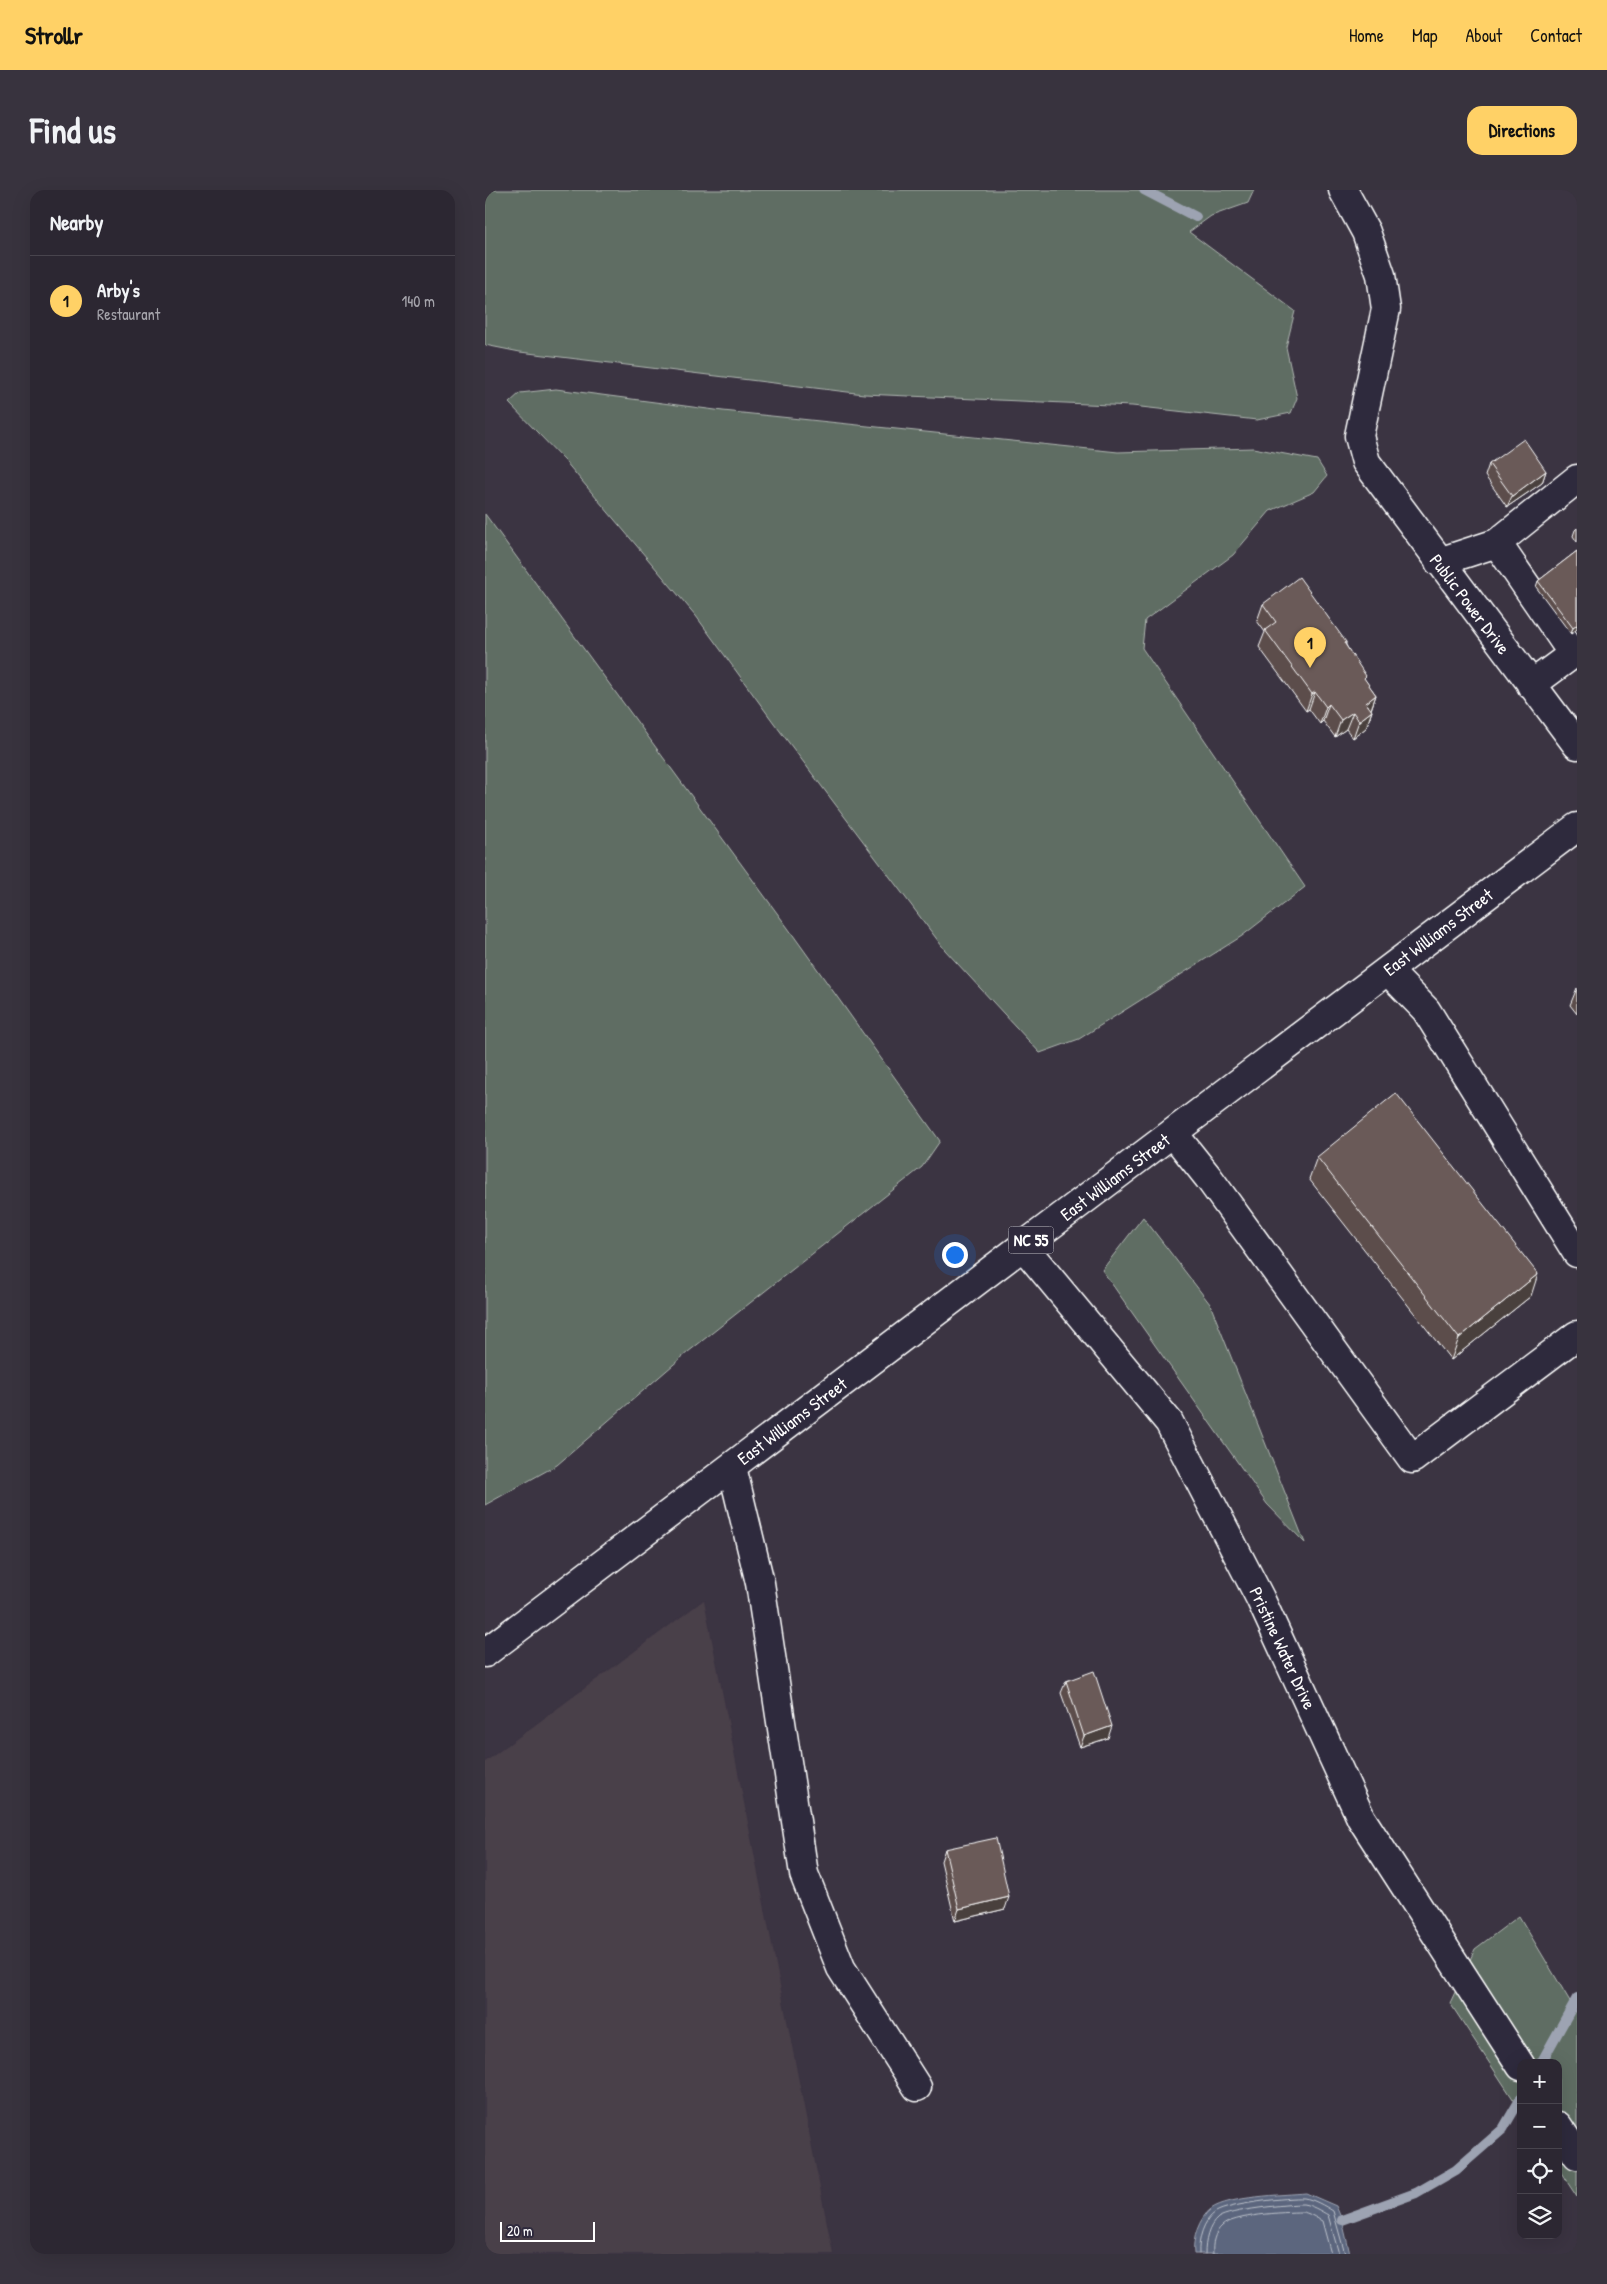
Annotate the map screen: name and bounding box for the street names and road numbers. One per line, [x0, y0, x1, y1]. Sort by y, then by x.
street label: Public Power Drive [1424, 549, 1516, 659]
street label: East Williams Street [1378, 882, 1499, 982]
street label: East Williams Street [1055, 1127, 1176, 1227]
road number: NC 55 [1009, 1226, 1053, 1254]
street label: East Williams Street [732, 1371, 853, 1471]
street label: Pristine Water Drive [1244, 1583, 1322, 1713]

